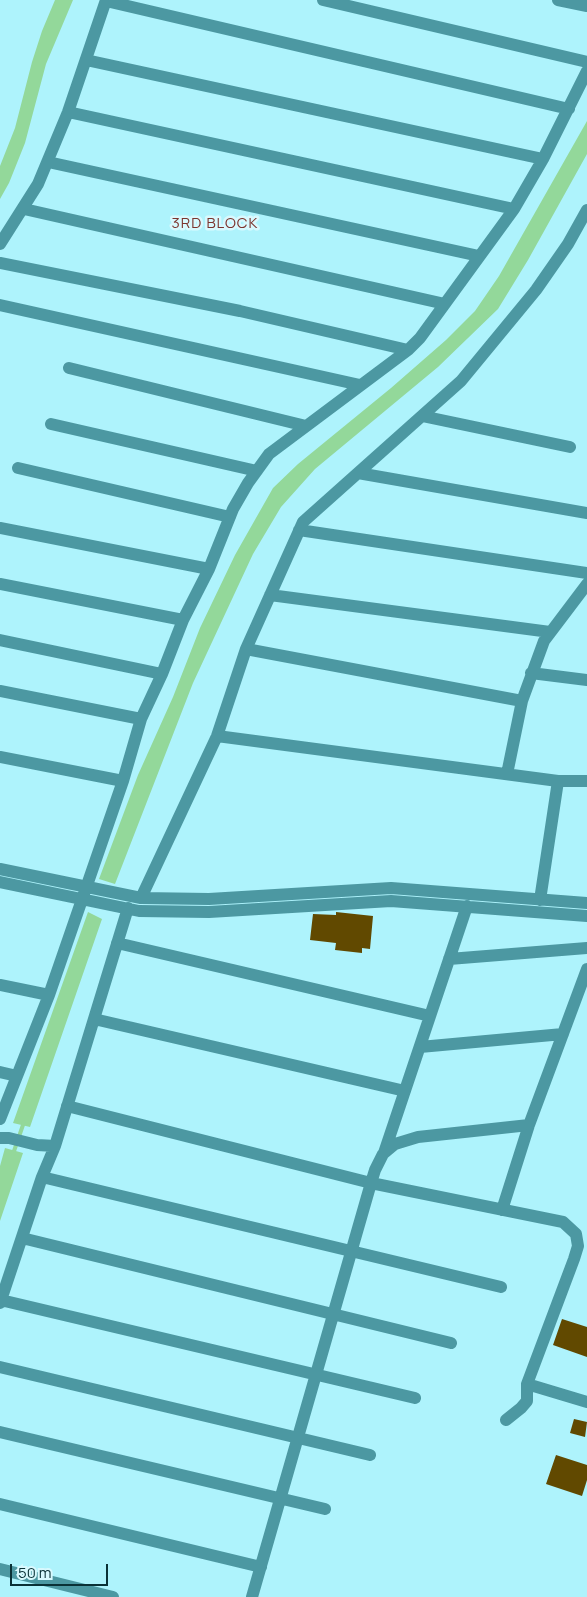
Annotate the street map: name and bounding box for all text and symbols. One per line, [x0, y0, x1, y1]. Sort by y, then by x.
district label: 3RD BLOCK [170, 215, 260, 233]
scale bar [12, 1554, 110, 1586]
text: 50 m [18, 1562, 52, 1583]

